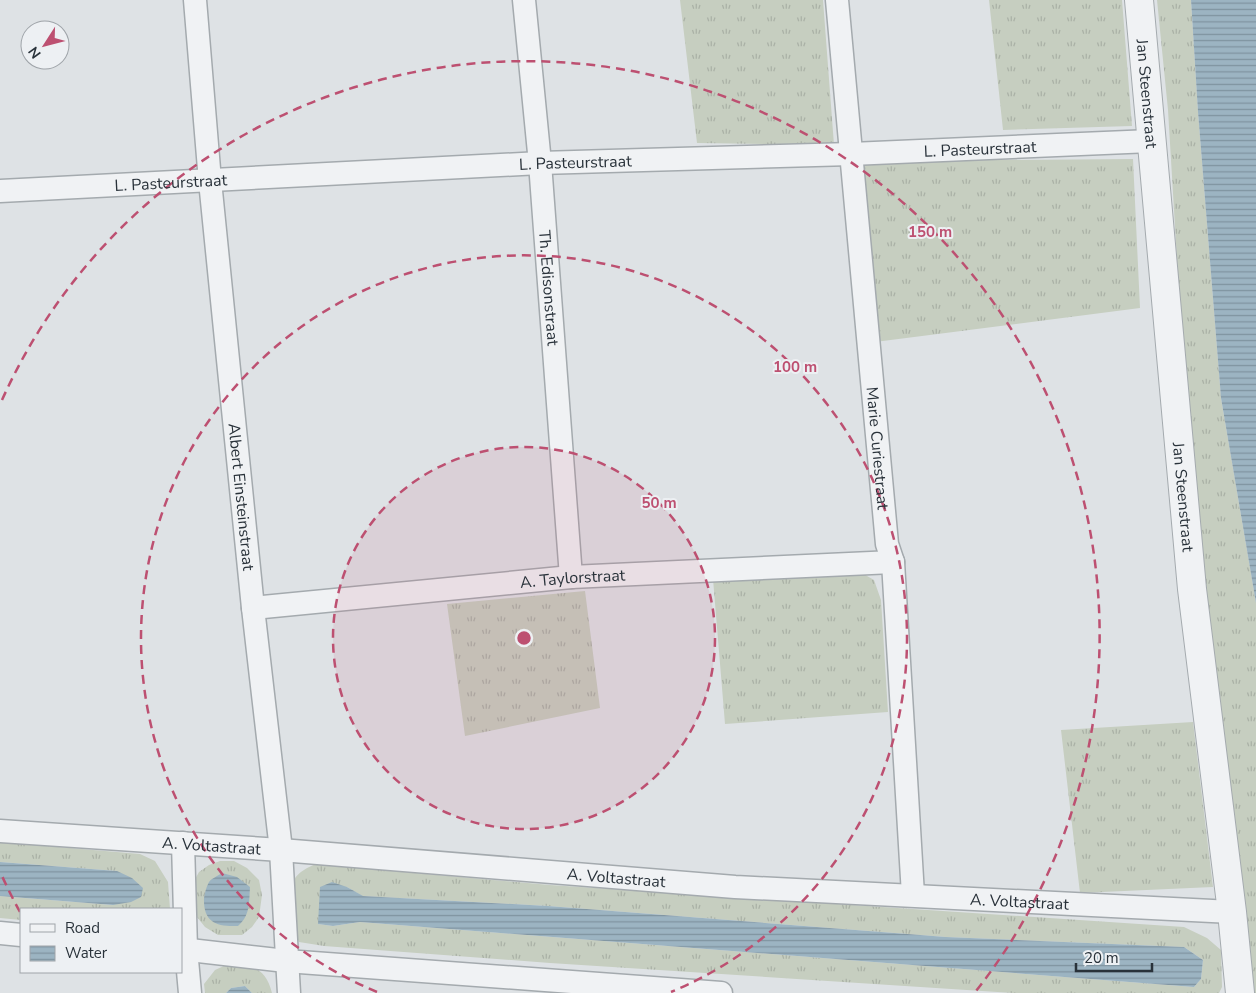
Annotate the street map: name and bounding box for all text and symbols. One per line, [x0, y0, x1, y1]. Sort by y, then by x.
north arrow [20, 20, 70, 70]
street label: Jan Steenstraat [1130, 37, 1162, 150]
text: N [24, 43, 46, 62]
street label: L. Pasteurstraat [923, 136, 1037, 163]
street label: L. Pasteurstraat [518, 150, 632, 176]
street label: L. Pasteurstraat [114, 169, 228, 197]
text: 150 m [908, 222, 952, 242]
street label: Th. Edisonstraat [533, 229, 564, 347]
text: 100 m [773, 357, 817, 377]
street label: Marie Curiestraat [861, 386, 894, 511]
street label: Albert Einsteinstraat [222, 422, 259, 572]
street label: Jan Steenstraat [1167, 440, 1199, 553]
text: 50 m [641, 493, 677, 513]
street label: A. Taylorstraat [519, 564, 626, 594]
centre of rings [515, 629, 533, 647]
street label: A. Voltastraat [161, 832, 262, 861]
street label: A. Voltastraat [566, 863, 667, 893]
street label: A. Voltastraat [969, 889, 1070, 916]
legend [20, 908, 182, 973]
text: Road [65, 918, 100, 938]
scale bar [1076, 940, 1152, 972]
text: Water [65, 943, 108, 963]
text: 20 m [1084, 948, 1119, 968]

